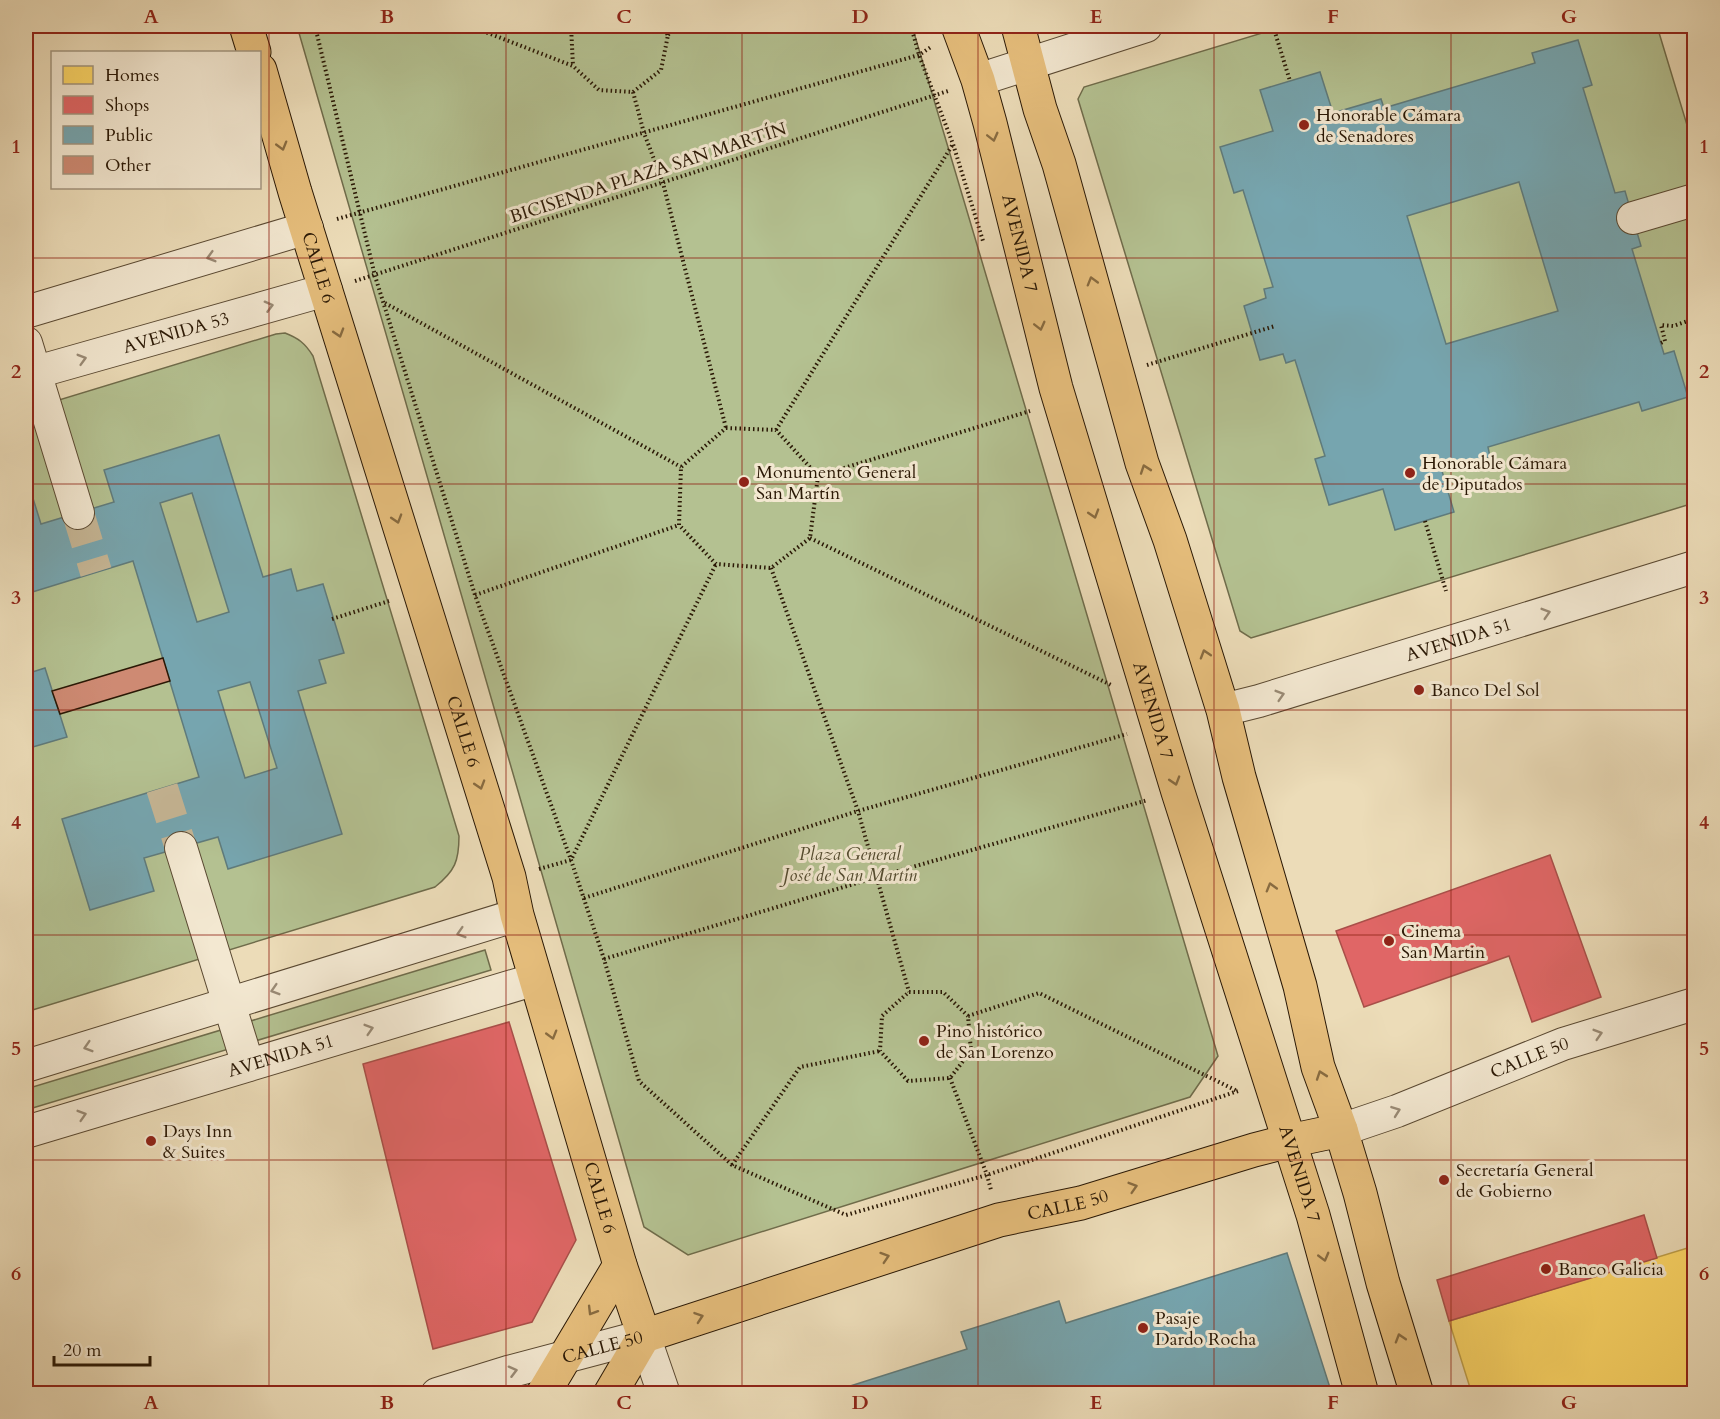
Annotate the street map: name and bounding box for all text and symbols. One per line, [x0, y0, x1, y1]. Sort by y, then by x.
text: A [143, 3, 159, 30]
text: B [380, 3, 394, 30]
text: C [616, 3, 632, 30]
text: D [851, 3, 869, 30]
text: E [1090, 3, 1102, 30]
text: F [1327, 3, 1339, 30]
text: G [1561, 3, 1577, 30]
legend [51, 51, 261, 189]
text: Homes [105, 63, 159, 88]
text: Shops [105, 93, 149, 118]
place label: Honorable Cámara de Senadores [1316, 103, 1461, 149]
street label: BICISENDA PLAZA SAN MARTÍN [506, 116, 790, 230]
marker: Honorable Cámara de Senadores [1297, 118, 1311, 132]
text: Public [105, 123, 153, 148]
one-way arrow [986, 132, 999, 142]
text: 1 [11, 133, 21, 160]
text: 1 [1699, 133, 1709, 160]
one-way arrow [275, 140, 287, 151]
text: Other [105, 153, 151, 178]
street label: AVENIDA 7 [996, 191, 1044, 295]
street label: CALLE 6 [296, 229, 341, 306]
one-way arrow [206, 250, 217, 262]
one-way arrow [1087, 277, 1099, 287]
one-way arrow [264, 301, 274, 313]
street label: AVENIDA 53 [120, 306, 232, 359]
one-way arrow [1033, 321, 1046, 331]
one-way arrow [332, 327, 344, 338]
one-way arrow [76, 354, 87, 366]
text: 2 [11, 358, 21, 385]
text: 2 [1699, 358, 1709, 385]
place label: Honorable Cámara de Diputados [1422, 451, 1567, 497]
place label: Monumento General San Martín [756, 460, 917, 506]
one-way arrow [1139, 464, 1152, 475]
marker: Honorable Cámara de Diputados [1403, 466, 1417, 480]
marker: Monumento General San Martín [737, 475, 751, 489]
one-way arrow [1087, 508, 1099, 518]
one-way arrow [390, 513, 402, 524]
text: 3 [11, 584, 21, 611]
text: 3 [1699, 584, 1709, 611]
one-way arrow [1540, 608, 1551, 620]
street label: AVENIDA 51 [1403, 611, 1515, 668]
one-way arrow [1200, 649, 1213, 660]
street label: AVENIDA 7 [1127, 659, 1180, 762]
place label: Banco Del Sol [1431, 678, 1540, 703]
marker: Banco Del Sol [1412, 683, 1426, 697]
one-way arrow [1274, 690, 1285, 702]
street label: CALLE 6 [441, 693, 486, 770]
one-way arrow [1168, 775, 1180, 785]
one-way arrow [473, 779, 485, 790]
text: 4 [11, 809, 21, 836]
text: 4 [1699, 809, 1709, 836]
park label: Plaza General José de San Martín [779, 842, 917, 888]
one-way arrow [1266, 882, 1278, 893]
place label: Cinema San Martin [1401, 919, 1486, 965]
one-way arrow [456, 925, 467, 938]
marker: Cinema San Martin [1382, 934, 1396, 948]
one-way arrow [270, 983, 281, 995]
place label: Pino histórico de San Lorenzo [936, 1019, 1054, 1065]
one-way arrow [363, 1024, 374, 1036]
street label: AVENIDA 51 [225, 1028, 337, 1083]
one-way arrow [1592, 1028, 1603, 1041]
one-way arrow [545, 1030, 557, 1040]
street label: CALLE 50 [1486, 1031, 1572, 1085]
marker: Pino histórico de San Lorenzo [917, 1034, 931, 1048]
text: 5 [11, 1035, 21, 1062]
text: 5 [1699, 1035, 1709, 1062]
one-way arrow [83, 1040, 94, 1052]
one-way arrow [1316, 1070, 1329, 1081]
one-way arrow [1390, 1106, 1401, 1119]
one-way arrow [76, 1110, 86, 1122]
place label: Days Inn & Suites [163, 1119, 233, 1165]
street label: AVENIDA 7 [1273, 1122, 1327, 1225]
marker: Days Inn & Suites [144, 1134, 158, 1148]
place label: Secretaría General de Gobierno [1456, 1158, 1594, 1204]
street label: CALLE 6 [578, 1159, 623, 1236]
marker: Secretaría General de Gobierno [1437, 1173, 1451, 1187]
one-way arrow [1127, 1182, 1138, 1194]
street label: CALLE 50 [1025, 1183, 1112, 1226]
one-way arrow [1317, 1251, 1329, 1262]
one-way arrow [879, 1252, 890, 1264]
place label: Banco Galicia [1558, 1257, 1664, 1282]
text: 6 [11, 1260, 21, 1287]
text: 6 [1699, 1260, 1709, 1287]
marker: Banco Galicia [1539, 1262, 1553, 1276]
one-way arrow [588, 1305, 599, 1315]
place label: Pasaje Dardo Rocha [1155, 1306, 1256, 1352]
one-way arrow [693, 1312, 704, 1325]
marker: Pasaje Dardo Rocha [1136, 1321, 1150, 1335]
street label: CALLE 50 [559, 1324, 646, 1370]
scale bar [54, 1329, 150, 1367]
one-way arrow [1395, 1333, 1407, 1343]
text: 20 m [63, 1338, 102, 1363]
one-way arrow [507, 1366, 518, 1378]
text: A [143, 1389, 159, 1416]
text: B [380, 1389, 394, 1416]
text: C [616, 1389, 632, 1416]
text: D [851, 1389, 869, 1416]
text: E [1090, 1389, 1102, 1416]
text: F [1327, 1389, 1339, 1416]
text: G [1561, 1389, 1577, 1416]

